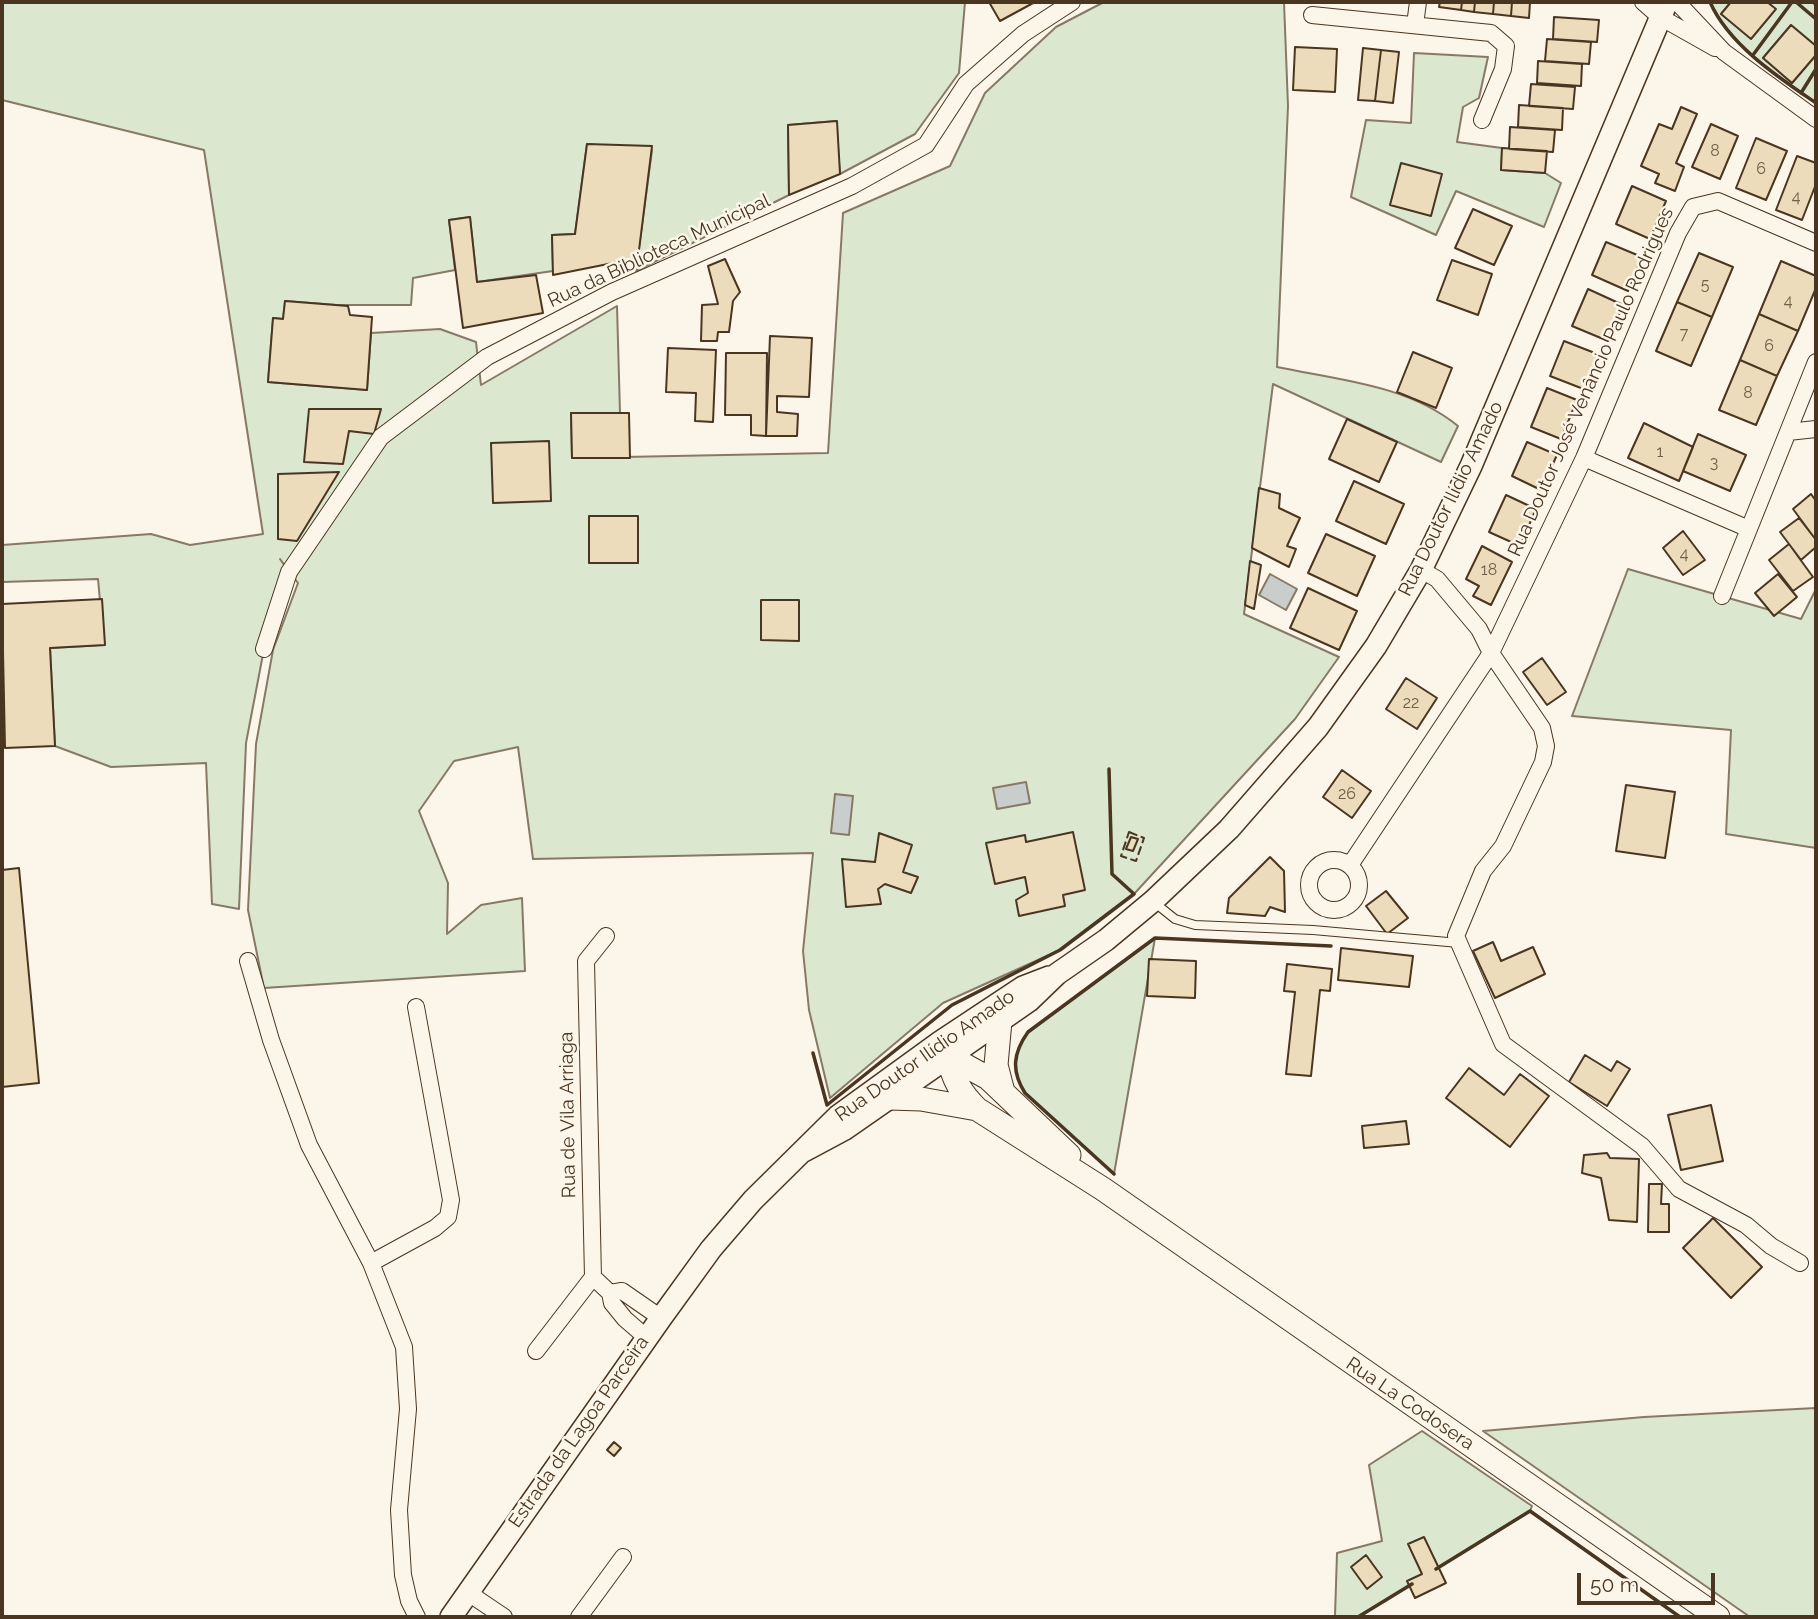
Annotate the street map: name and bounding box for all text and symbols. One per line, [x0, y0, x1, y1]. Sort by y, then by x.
house number: 8 [1710, 141, 1720, 161]
house number: 6 [1756, 159, 1766, 179]
house number: 4 [1792, 187, 1800, 207]
street label: Rua da Biblioteca Municipal [544, 189, 774, 313]
street label: Rua Doutor José Venâncio Paulo Rodrigues [1503, 204, 1679, 560]
house number: 5 [1701, 275, 1709, 295]
house number: 4 [1784, 291, 1792, 311]
house number: 7 [1680, 324, 1688, 344]
house number: 6 [1764, 336, 1774, 356]
house number: 8 [1743, 383, 1753, 403]
street label: Rua Doutor Ilídio Amado [1394, 398, 1508, 600]
house number: 1 [1657, 442, 1663, 462]
house number: 3 [1710, 453, 1718, 473]
house number: 4 [1680, 544, 1688, 564]
house number: 18 [1481, 560, 1497, 580]
house number: 22 [1403, 693, 1419, 713]
house number: 26 [1338, 784, 1356, 804]
street label: Rua Doutor Ilídio Amado [831, 985, 1019, 1127]
street label: Rua de Vila Arriaga [555, 1031, 581, 1199]
street label: Estrada da Lagoa Parceira [504, 1332, 654, 1532]
street label: Rua La Codosera [1342, 1353, 1478, 1455]
scale bar [1580, 1560, 1718, 1604]
text: 50 m [1590, 1572, 1639, 1597]

